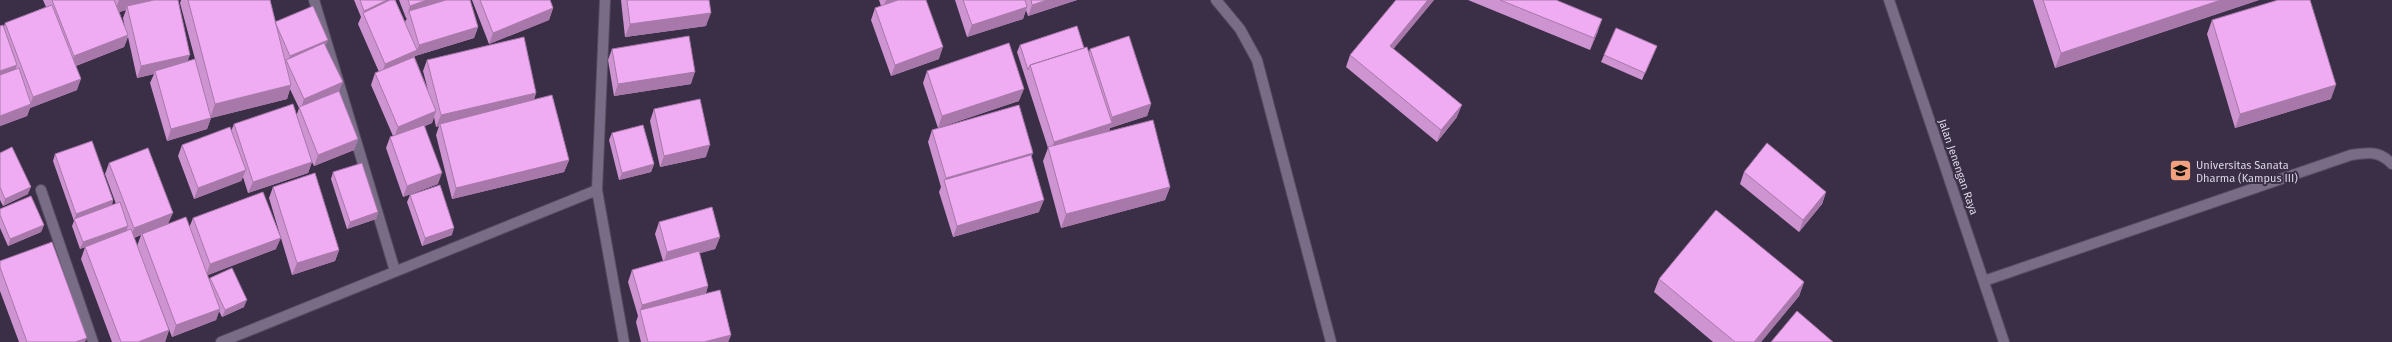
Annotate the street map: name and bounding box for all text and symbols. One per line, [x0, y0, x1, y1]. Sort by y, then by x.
street label: Jalan Jenengan Raya [1936, 117, 1980, 217]
school or university icon: Universitas Sanata Dharma (Kampus III) [2167, 158, 2193, 184]
place label: Universitas Sanata Dharma (Kampus III) [2196, 159, 2298, 185]

